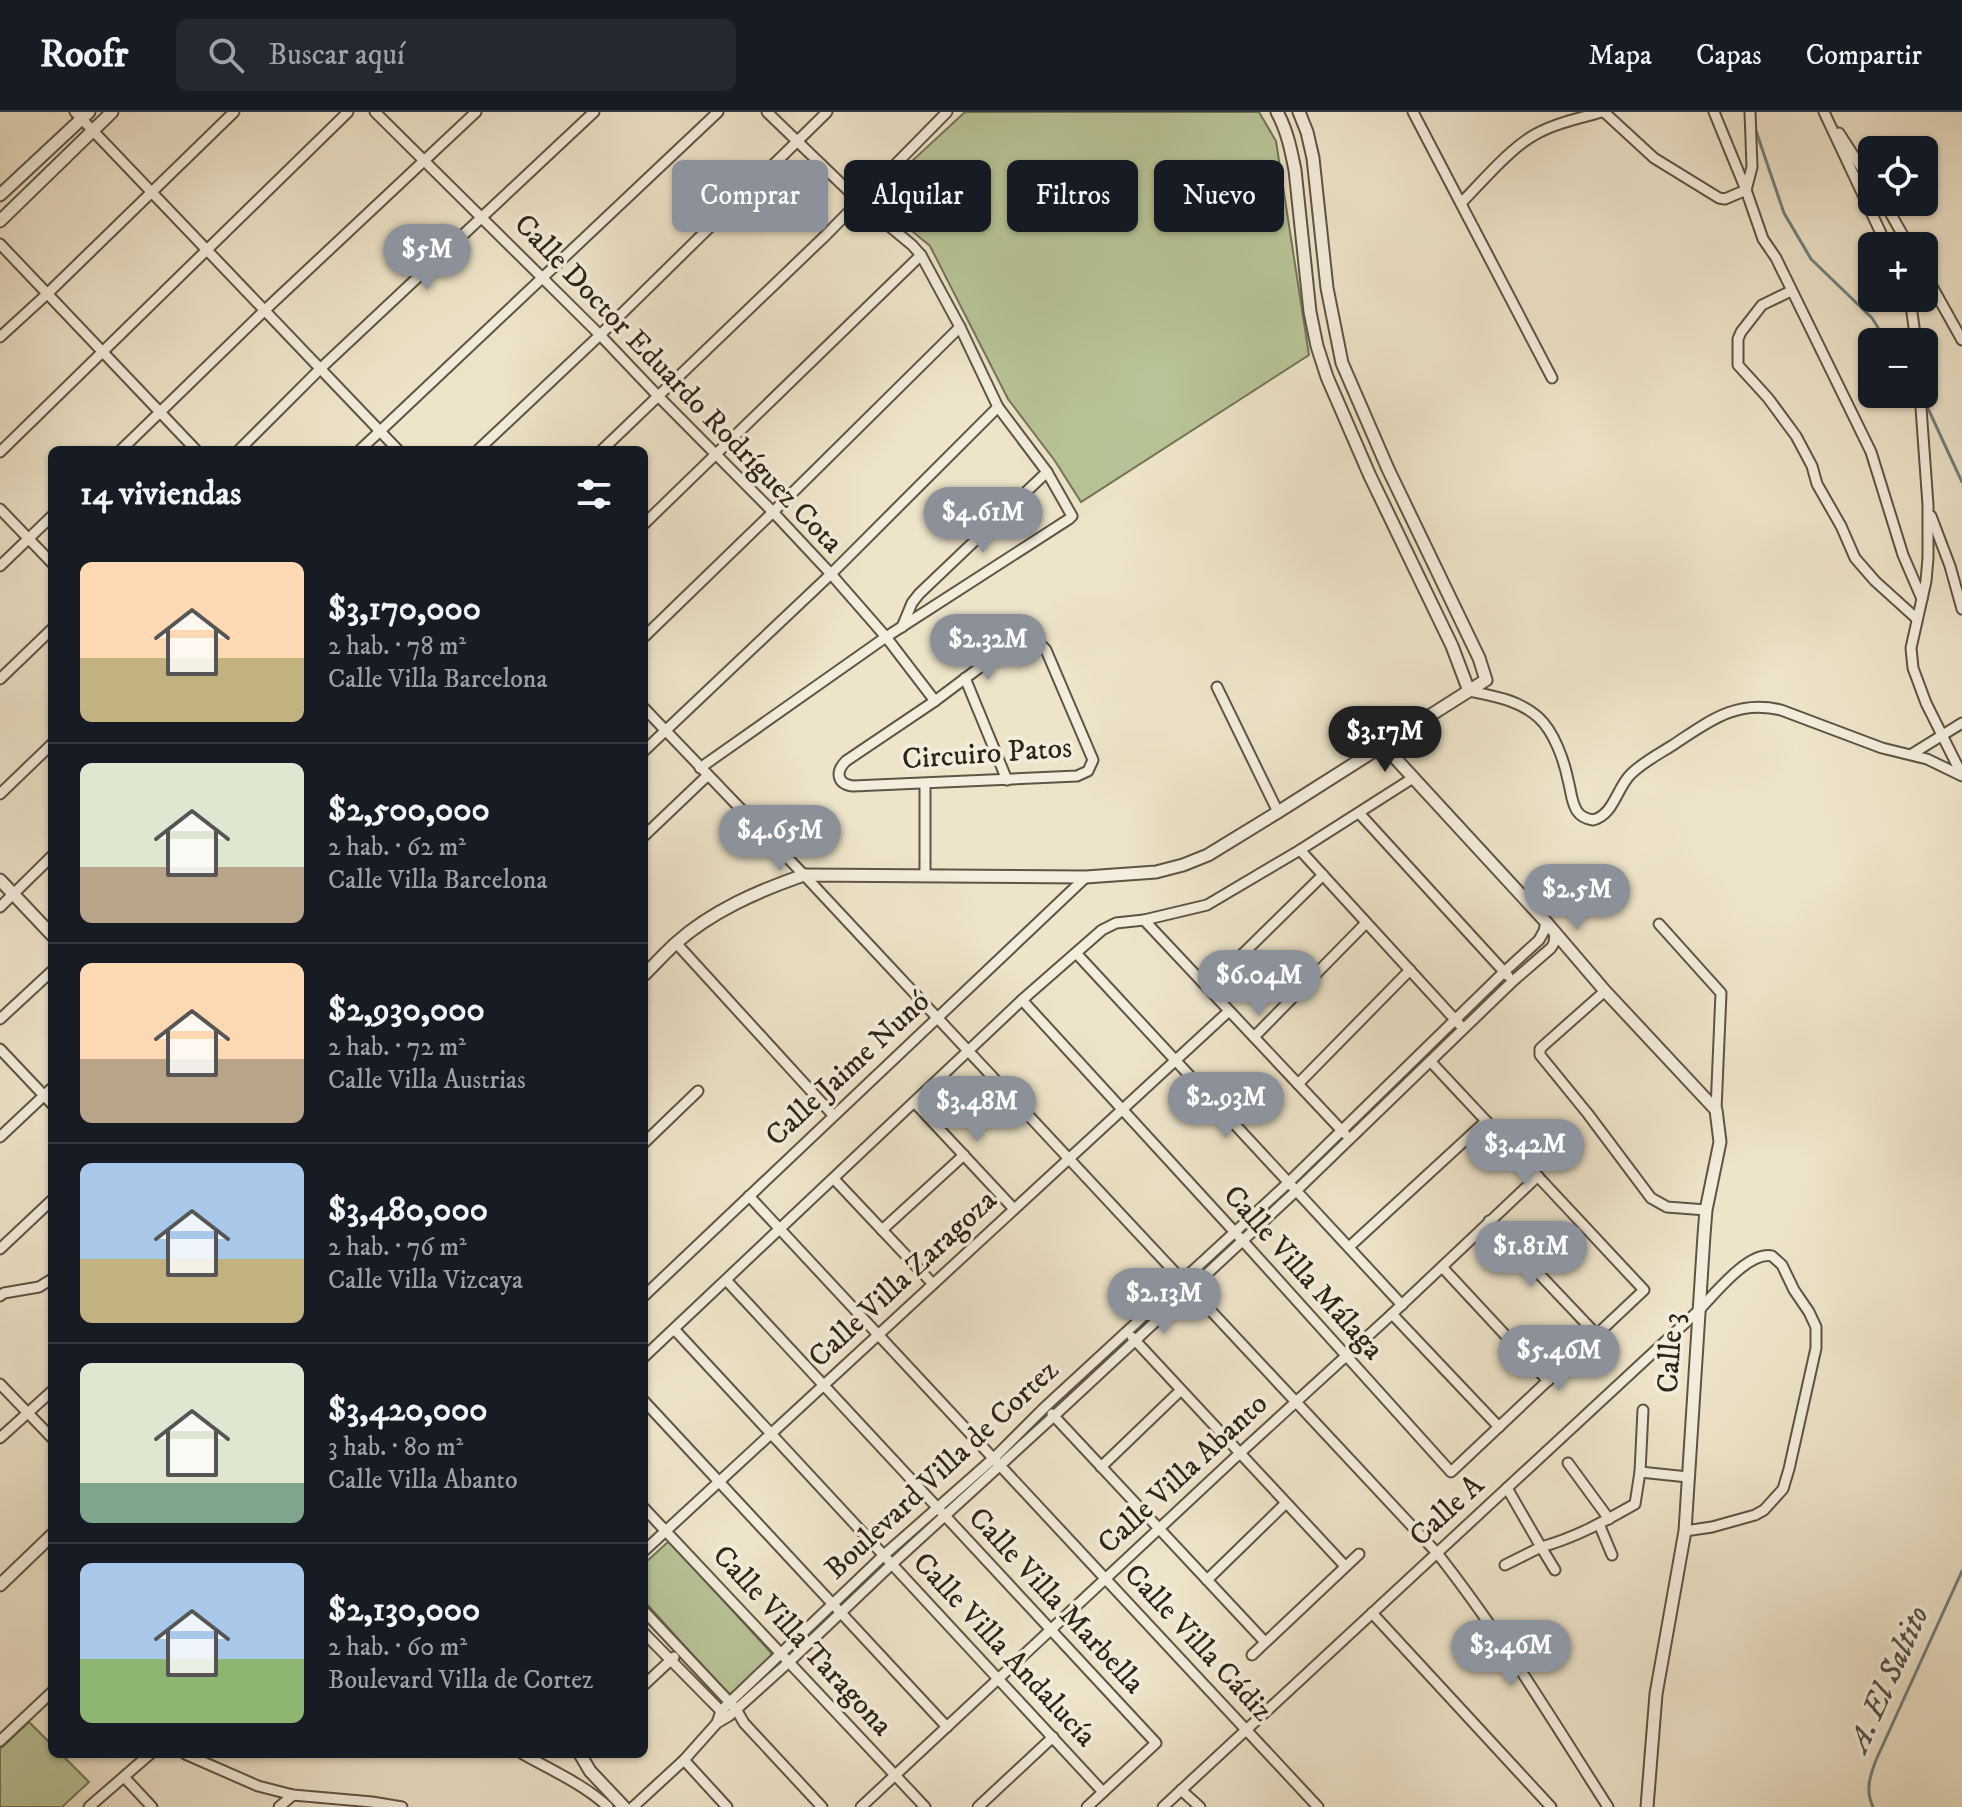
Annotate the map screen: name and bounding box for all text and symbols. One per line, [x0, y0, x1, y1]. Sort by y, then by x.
search box [176, 19, 736, 91]
text: Roofr [40, 31, 128, 79]
icon: search [204, 33, 248, 77]
text: Buscar aquí [268, 37, 405, 74]
text: Mapa [1588, 38, 1652, 73]
text: Capas [1696, 38, 1762, 73]
text: Compartir [1806, 38, 1922, 73]
map controls [1858, 136, 1938, 408]
button: locate [1858, 136, 1938, 216]
chip: Comprar [672, 160, 828, 232]
chip: Alquilar [844, 160, 991, 232]
chip: Filtros [1007, 160, 1138, 232]
chip: Nuevo [1154, 160, 1284, 232]
street label: Calle Doctor Eduardo Rodríguez Cota [506, 207, 850, 562]
pin: $5M [388, 224, 466, 292]
button: + [1858, 232, 1938, 312]
text: $5M [402, 233, 452, 266]
button: − [1858, 328, 1938, 408]
icon: filters [572, 472, 616, 516]
text: 14 viviendas [80, 473, 241, 515]
pin: $4.61M [918, 487, 1048, 555]
text: $4.61M [942, 496, 1024, 529]
text: $3,170,000 [328, 588, 481, 630]
icon: home [144, 594, 240, 690]
pin: $2.32M [923, 614, 1053, 682]
text: $2.32M [948, 623, 1028, 656]
text: 2 hab. · 78 m² [328, 630, 466, 663]
text: Calle Villa Barcelona [328, 663, 547, 696]
pin: $3.17M [1320, 706, 1450, 774]
text: $3.17M [1346, 715, 1424, 748]
street label: Circuiro Patos [901, 730, 1073, 778]
text: $2,500,000 [328, 789, 490, 831]
icon: home [144, 795, 240, 891]
pin: $4.65M [715, 805, 845, 873]
text: $4.65M [737, 814, 823, 847]
text: 2 hab. · 62 m² [328, 831, 466, 864]
text: Calle Villa Barcelona [328, 864, 547, 897]
pin: $2.5M [1521, 864, 1633, 932]
text: $2.5M [1542, 873, 1612, 906]
pin: $6.04M [1194, 950, 1324, 1018]
text: $6.04M [1216, 959, 1302, 992]
street label: Calle Jaime Nunó [758, 983, 938, 1155]
text: $2,930,000 [328, 989, 485, 1031]
icon: home [144, 995, 240, 1091]
text: 2 hab. · 72 m² [328, 1031, 466, 1064]
text: Calle Villa Austrias [328, 1064, 526, 1097]
pin: $2.93M [1161, 1072, 1291, 1140]
pin: $3.48M [912, 1076, 1042, 1144]
text: $2.93M [1186, 1081, 1266, 1114]
text: $3.48M [936, 1085, 1018, 1118]
pin: $3.42M [1460, 1119, 1590, 1187]
text: $3.42M [1484, 1128, 1566, 1161]
street label: Calle Villa Málaga [1215, 1178, 1391, 1368]
street label: Calle Villa Zaragoza [801, 1182, 1005, 1376]
text: $3,480,000 [328, 1189, 488, 1231]
icon: home [144, 1195, 240, 1291]
pin: $1.81M [1466, 1221, 1596, 1289]
text: $1.81M [1493, 1230, 1569, 1263]
text: 2 hab. · 76 m² [328, 1231, 467, 1264]
text: Calle Villa Vizcaya [328, 1264, 523, 1297]
pin: $2.13M [1099, 1268, 1229, 1336]
text: $2.13M [1126, 1277, 1202, 1310]
street label: Calle 3 [1650, 1311, 1692, 1395]
pin: $5.46M [1494, 1325, 1624, 1393]
text: $5.46M [1516, 1334, 1602, 1367]
street label: Boulevard Villa de Cortez [817, 1352, 1067, 1588]
street label: Calle Villa Abanto [1090, 1386, 1276, 1562]
text: $3,420,000 [328, 1389, 488, 1431]
icon: home [144, 1395, 240, 1491]
text: 3 hab. · 80 m² [328, 1431, 463, 1464]
text: Calle Villa Abanto [328, 1464, 518, 1497]
street label: Calle A [1402, 1467, 1493, 1555]
street label: Calle Villa Marbella [960, 1500, 1152, 1702]
street label: Calle Villa Taragona [704, 1538, 900, 1744]
street label: Calle Villa Andalucía [904, 1545, 1104, 1755]
street label: Calle Villa Cádiz [1116, 1557, 1280, 1729]
text: $2,130,000 [328, 1589, 480, 1631]
icon: home [144, 1595, 240, 1691]
water label: A. El Saltito [1838, 1600, 1939, 1761]
pin: $3.46M [1446, 1620, 1576, 1688]
text: $3.46M [1470, 1629, 1552, 1662]
text: 2 hab. · 60 m² [328, 1631, 467, 1664]
text: Boulevard Villa de Cortez [328, 1664, 593, 1697]

